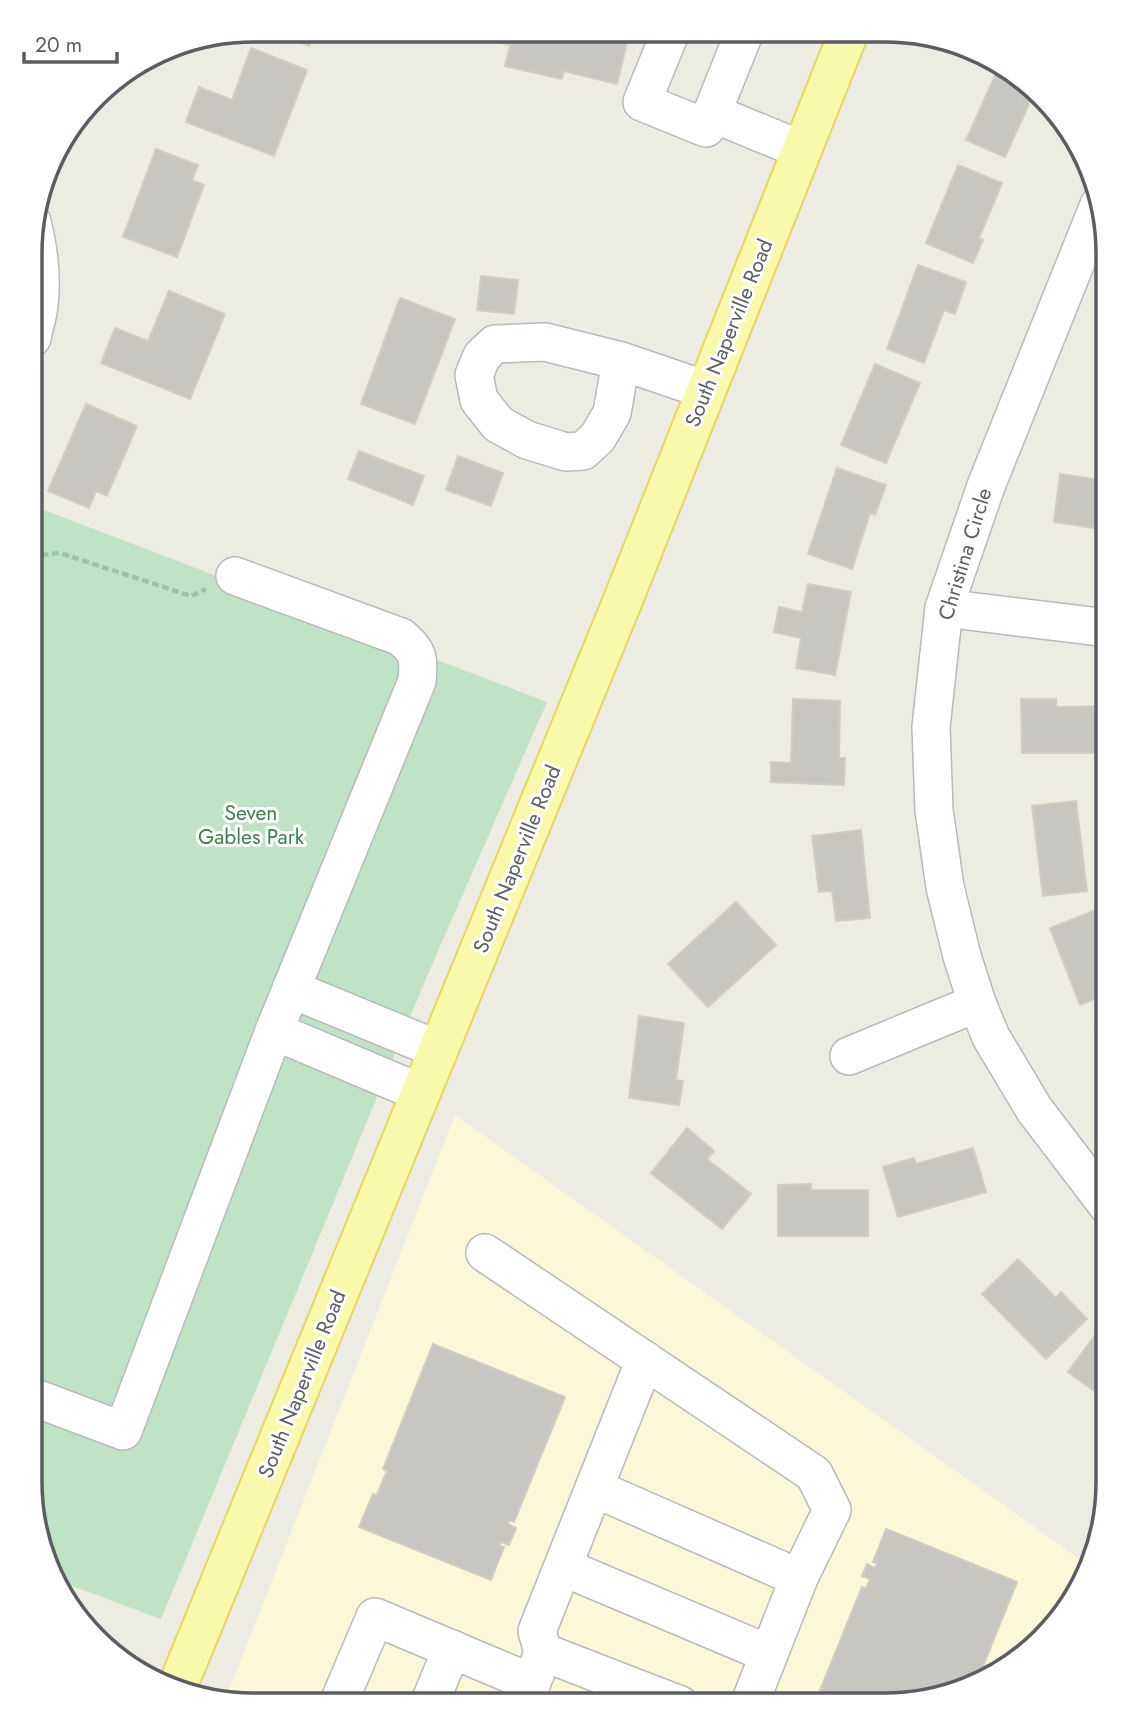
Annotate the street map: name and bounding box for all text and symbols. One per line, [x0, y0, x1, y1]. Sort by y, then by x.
scale bar [24, 21, 117, 65]
text: 20 m [35, 30, 82, 60]
street label: South Naperville Road [678, 235, 780, 431]
street label: Christina Circle [931, 484, 999, 624]
street label: South Naperville Road [466, 761, 568, 957]
park label: Seven Gables Park [198, 798, 305, 852]
street label: South Naperville Road [251, 1286, 353, 1482]

